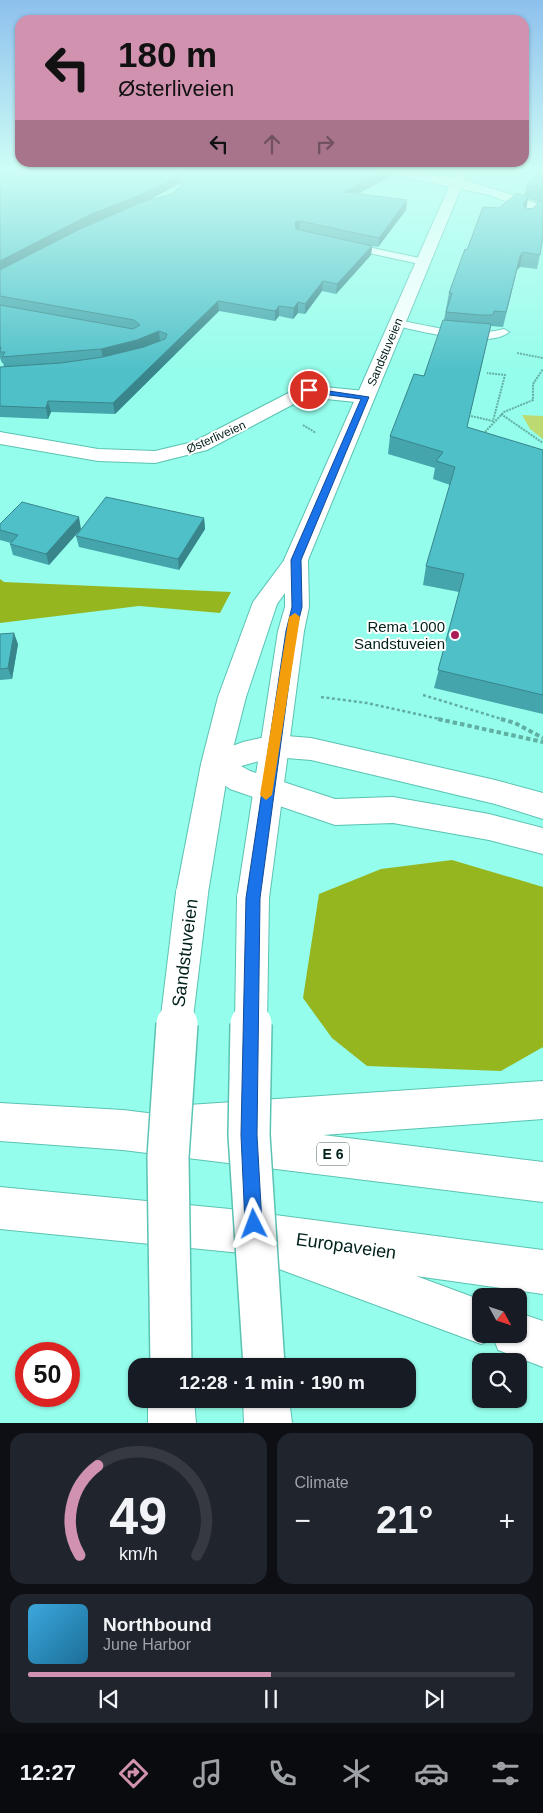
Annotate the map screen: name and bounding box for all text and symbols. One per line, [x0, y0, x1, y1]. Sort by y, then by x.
icon: left [35, 35, 100, 100]
text: 180 m [118, 35, 217, 74]
text: Østerliveien [118, 76, 234, 101]
icon: left [205, 130, 233, 158]
icon: ahead [258, 130, 286, 158]
icon: right [311, 130, 339, 158]
street label: Sandstuveien [364, 316, 406, 388]
pin [288, 369, 330, 411]
icon: arrive [295, 376, 323, 404]
street label: Østerliveien [184, 418, 248, 456]
place label: Rema 1000 Sandstuveien [354, 618, 445, 652]
marker: Rema 1000 Sandstuveien [449, 629, 461, 641]
street label: Sandstuveien [168, 898, 202, 1008]
road number: E 6 [317, 1142, 349, 1166]
position arrow [227, 1197, 279, 1249]
street label: Europaveien [295, 1229, 397, 1263]
north arrow [472, 1288, 528, 1342]
map controls [472, 1288, 527, 1408]
speed limit sign: 50 [15, 1342, 80, 1407]
button: search [472, 1353, 527, 1408]
text: 12:28 · 1 min · 190 m [179, 1372, 365, 1393]
text: Climate [295, 1474, 349, 1491]
text: 49 [109, 1487, 167, 1545]
text: 21° [376, 1499, 433, 1541]
text: − [295, 1505, 311, 1536]
text: + [499, 1505, 515, 1536]
text: km/h [119, 1544, 158, 1564]
text: Northbound [103, 1614, 212, 1635]
text: June Harbor [103, 1636, 191, 1653]
icon: previous [95, 1685, 123, 1713]
icon: pause [257, 1685, 285, 1713]
icon: next [420, 1685, 448, 1713]
icon: directions [116, 1756, 151, 1791]
icon: music [190, 1756, 225, 1791]
icon: phone [265, 1756, 300, 1791]
icon: climate [339, 1756, 374, 1791]
icon: car [414, 1756, 449, 1791]
icon: filters [488, 1756, 523, 1791]
text: 12:27 [20, 1760, 76, 1785]

